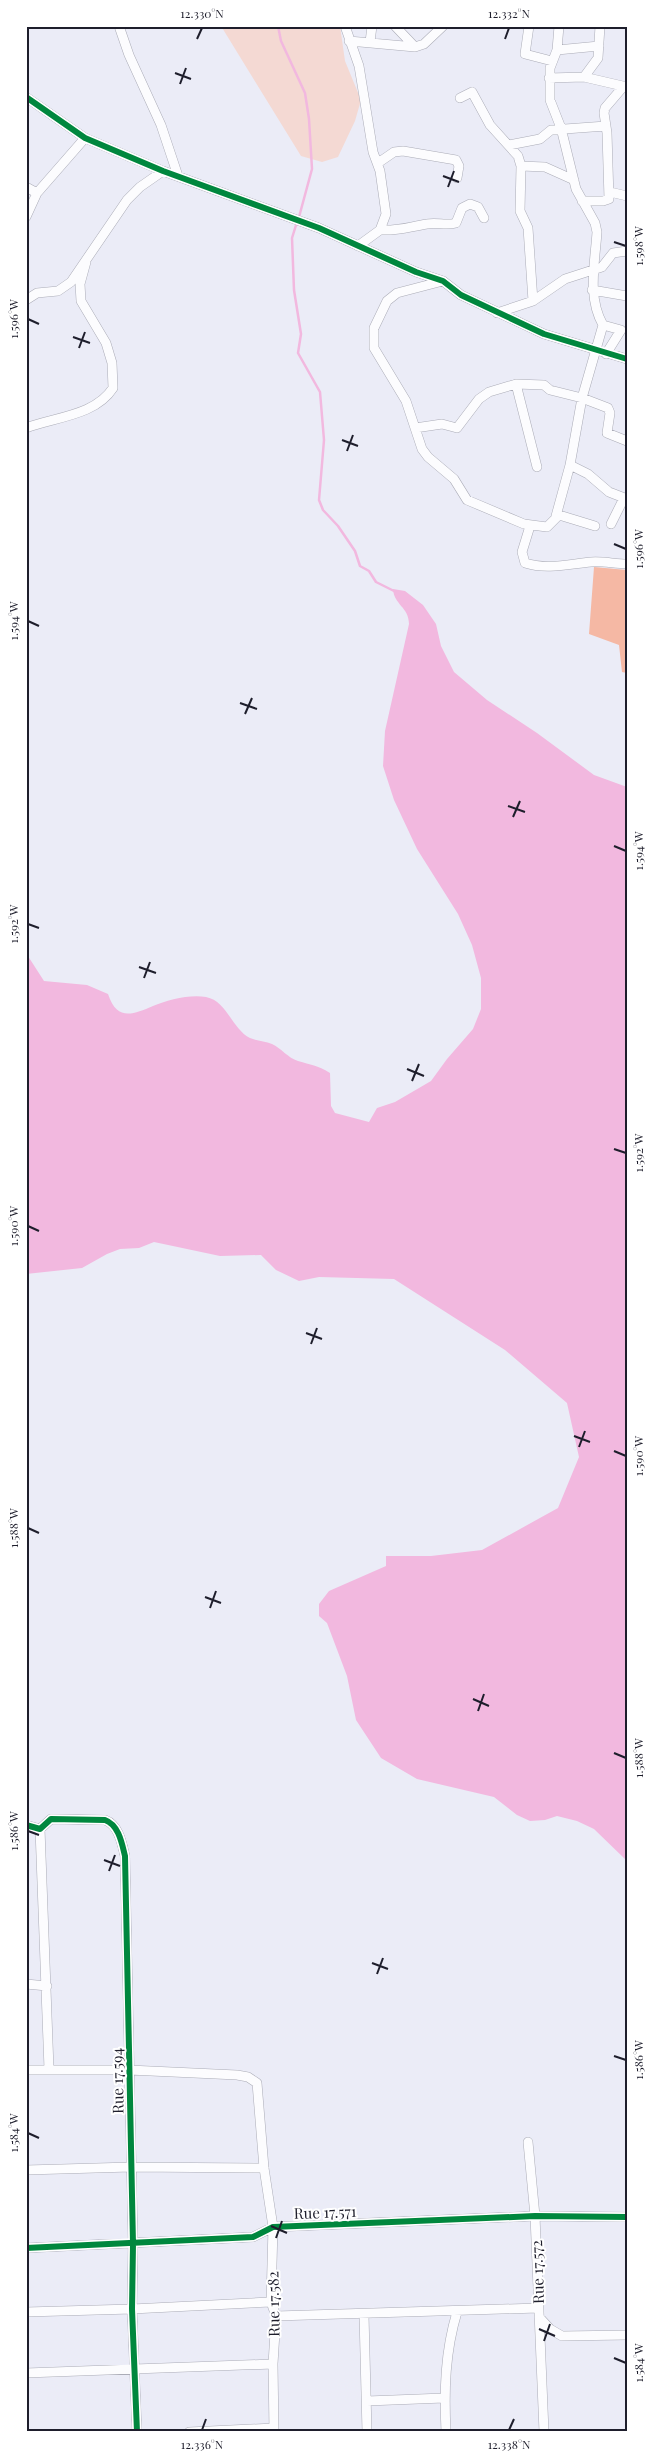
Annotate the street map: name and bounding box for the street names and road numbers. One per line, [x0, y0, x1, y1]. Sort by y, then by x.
street label: Rue 17.594 [106, 2048, 128, 2114]
street label: Rue 17.571 [293, 2201, 357, 2223]
street label: Rue 17.572 [526, 2240, 548, 2304]
street label: Rue 17.582 [262, 2271, 284, 2337]

